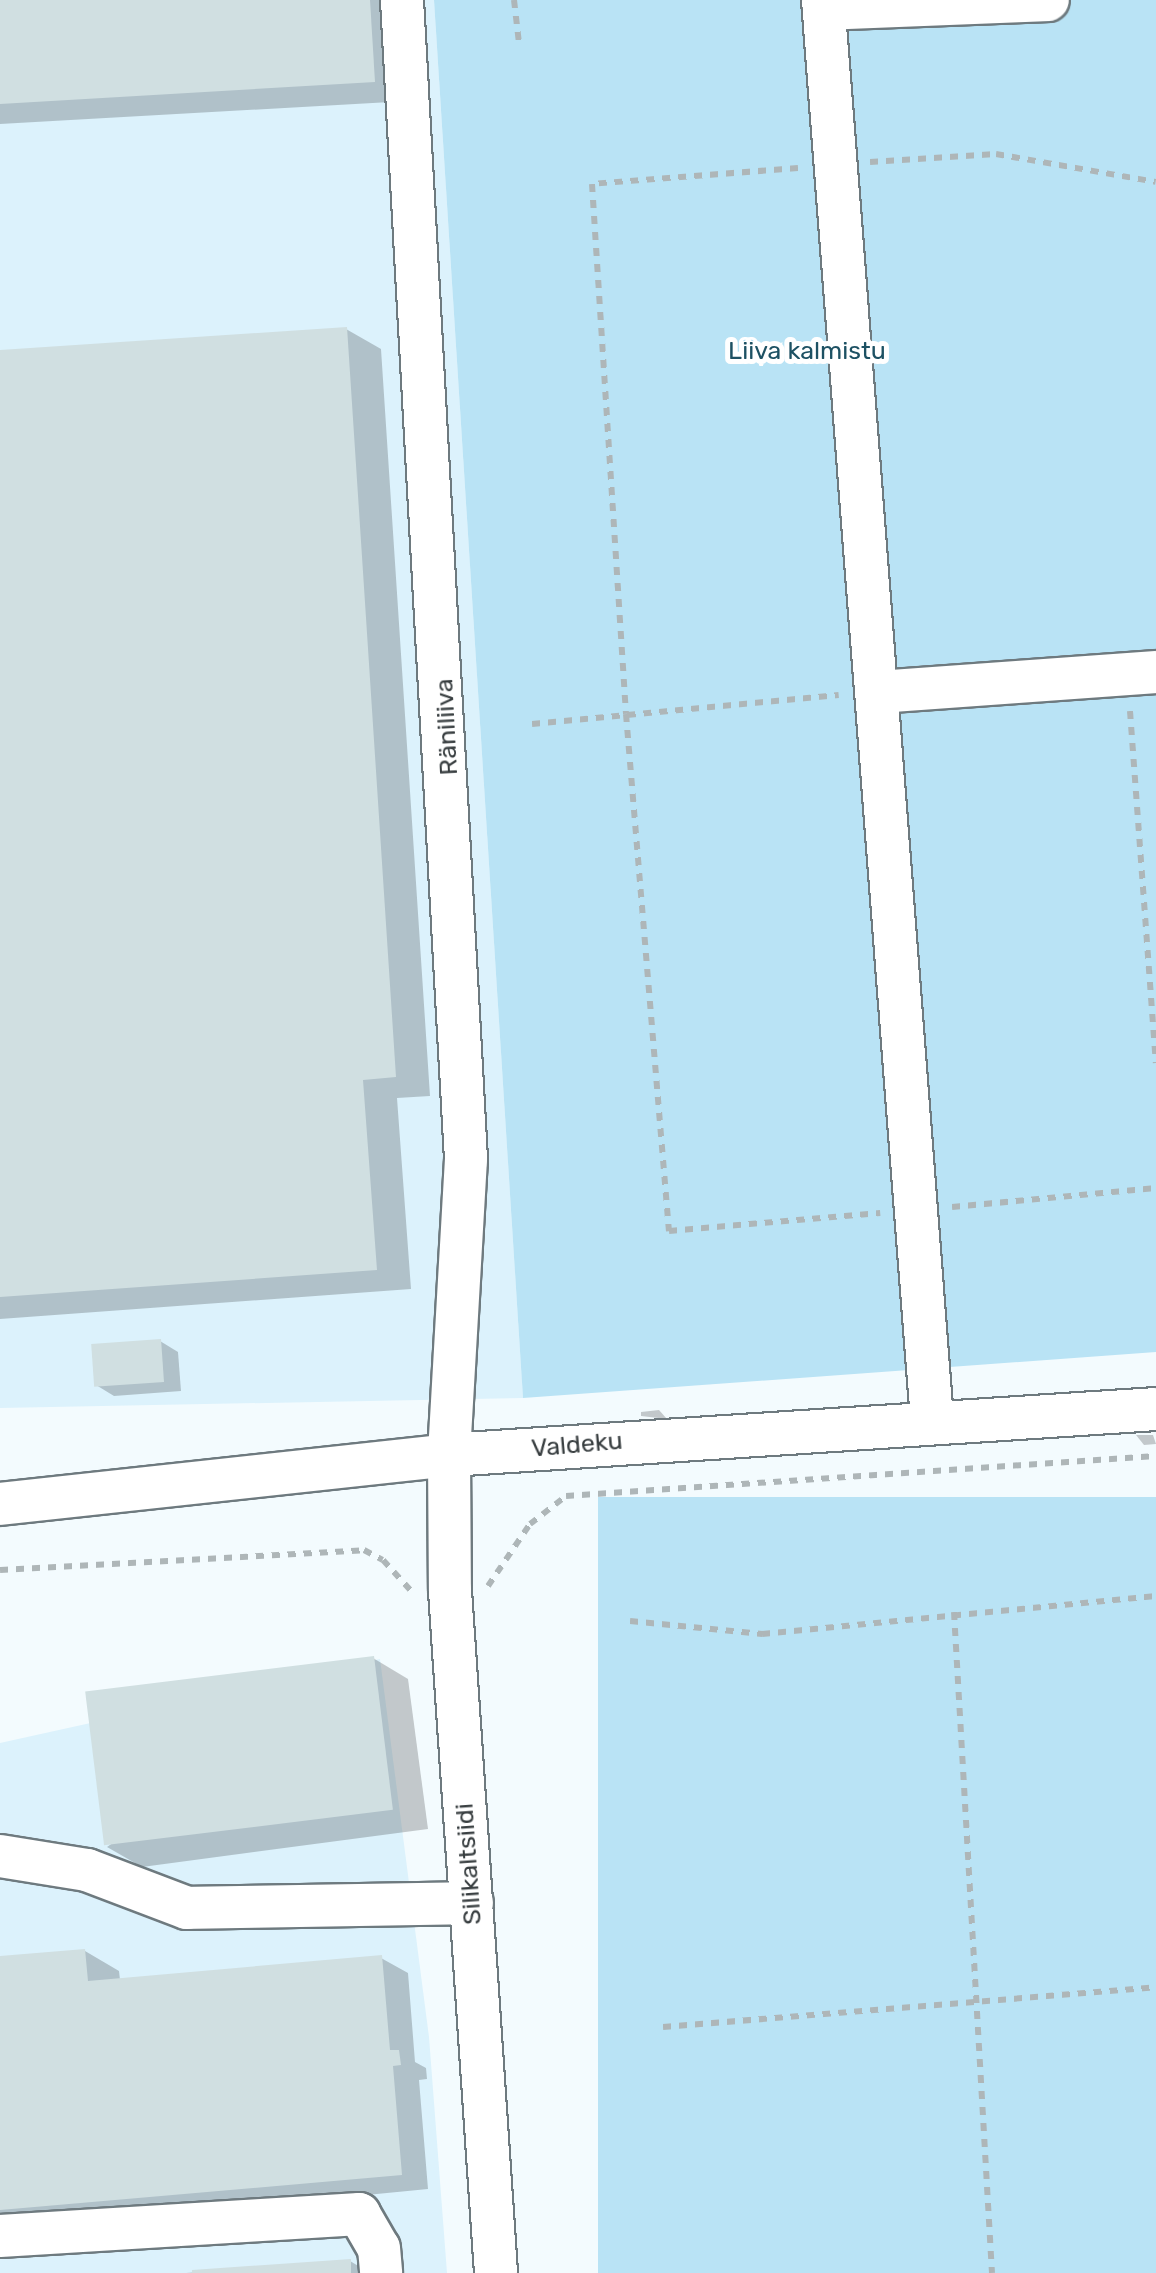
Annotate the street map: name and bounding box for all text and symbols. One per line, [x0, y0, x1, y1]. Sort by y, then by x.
park label: Liiva kalmistu [728, 336, 886, 366]
street label: Räniliiva [429, 678, 465, 776]
street label: Valdeku [530, 1426, 624, 1464]
street label: Silikaltsiidi [450, 1802, 488, 1926]

